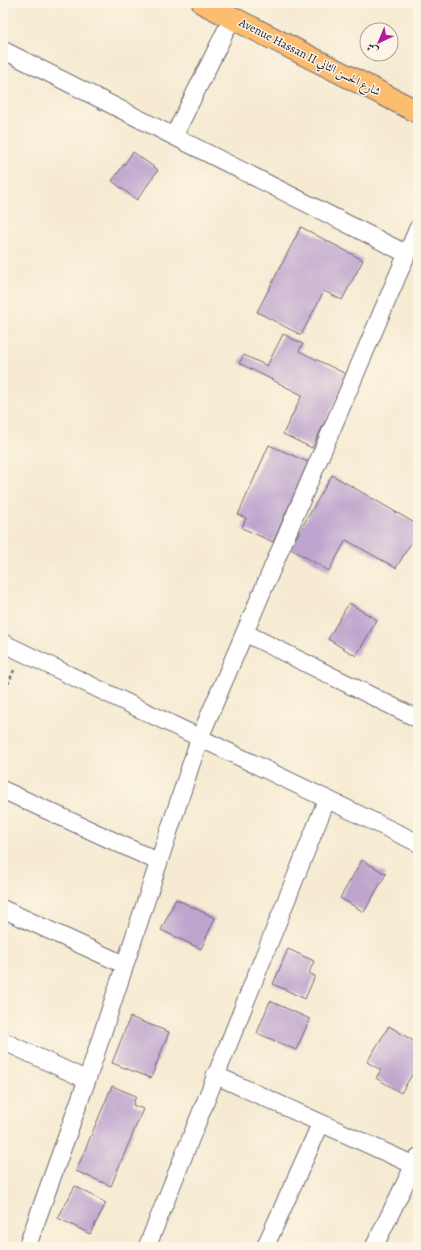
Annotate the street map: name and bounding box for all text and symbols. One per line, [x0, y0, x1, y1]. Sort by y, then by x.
street label: Avenue Hassan II شارع الحسن الثاني [237, 15, 383, 99]
north arrow [359, 22, 399, 62]

